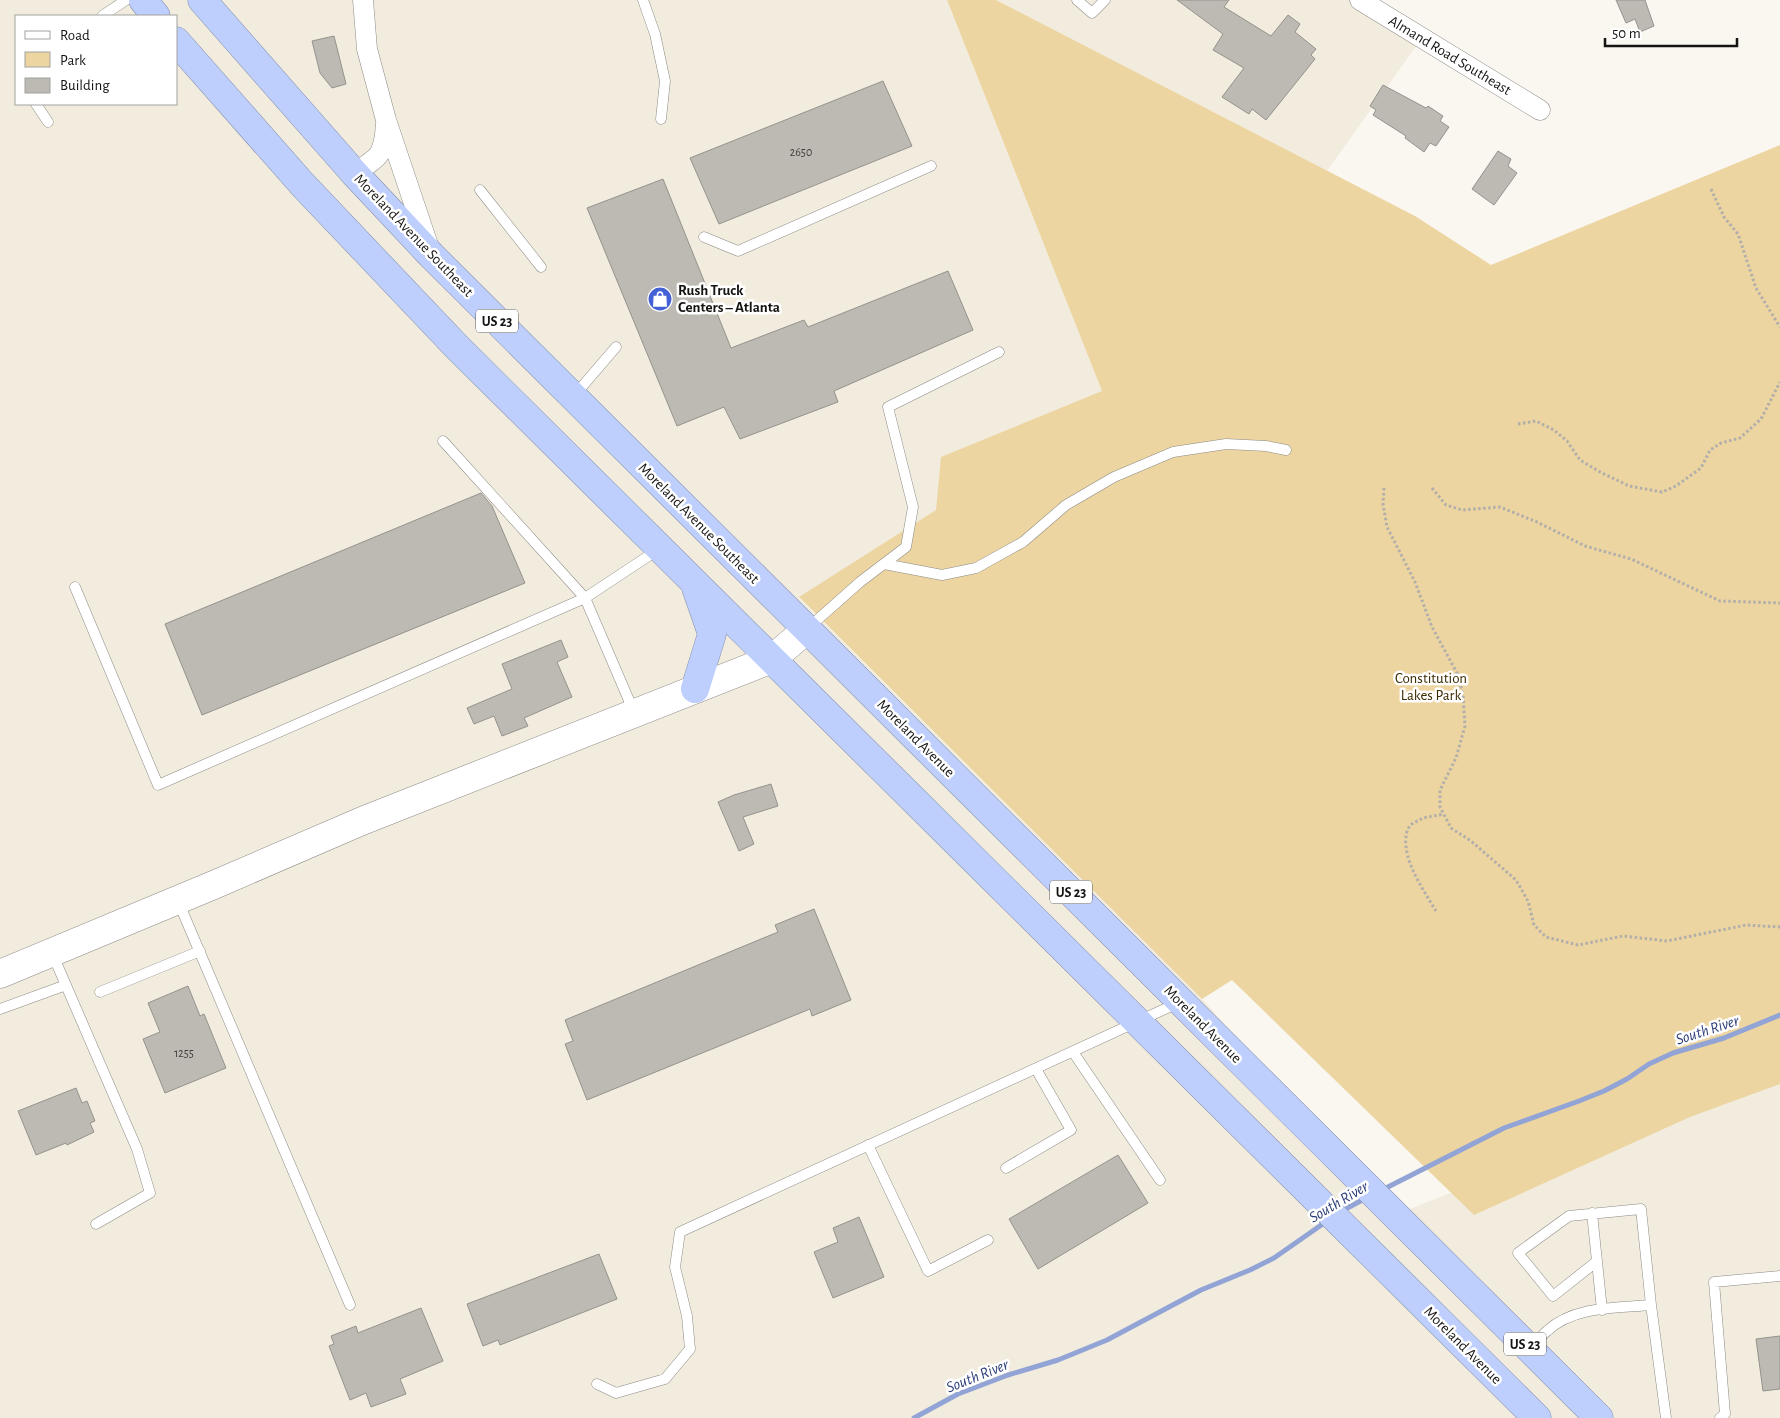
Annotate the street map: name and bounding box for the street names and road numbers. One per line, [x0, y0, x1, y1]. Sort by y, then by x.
street label: Almand Road Southeast [1386, 13, 1514, 98]
street label: Moreland Avenue Southeast [351, 171, 476, 300]
road number: US 23 [476, 310, 518, 332]
street label: Moreland Avenue Southeast [635, 460, 762, 587]
street label: Moreland Avenue [874, 697, 957, 780]
road number: US 23 [1050, 880, 1092, 904]
street label: Moreland Avenue [1161, 983, 1244, 1066]
street label: Moreland Avenue [1421, 1304, 1504, 1387]
road number: US 23 [1504, 1332, 1546, 1356]

